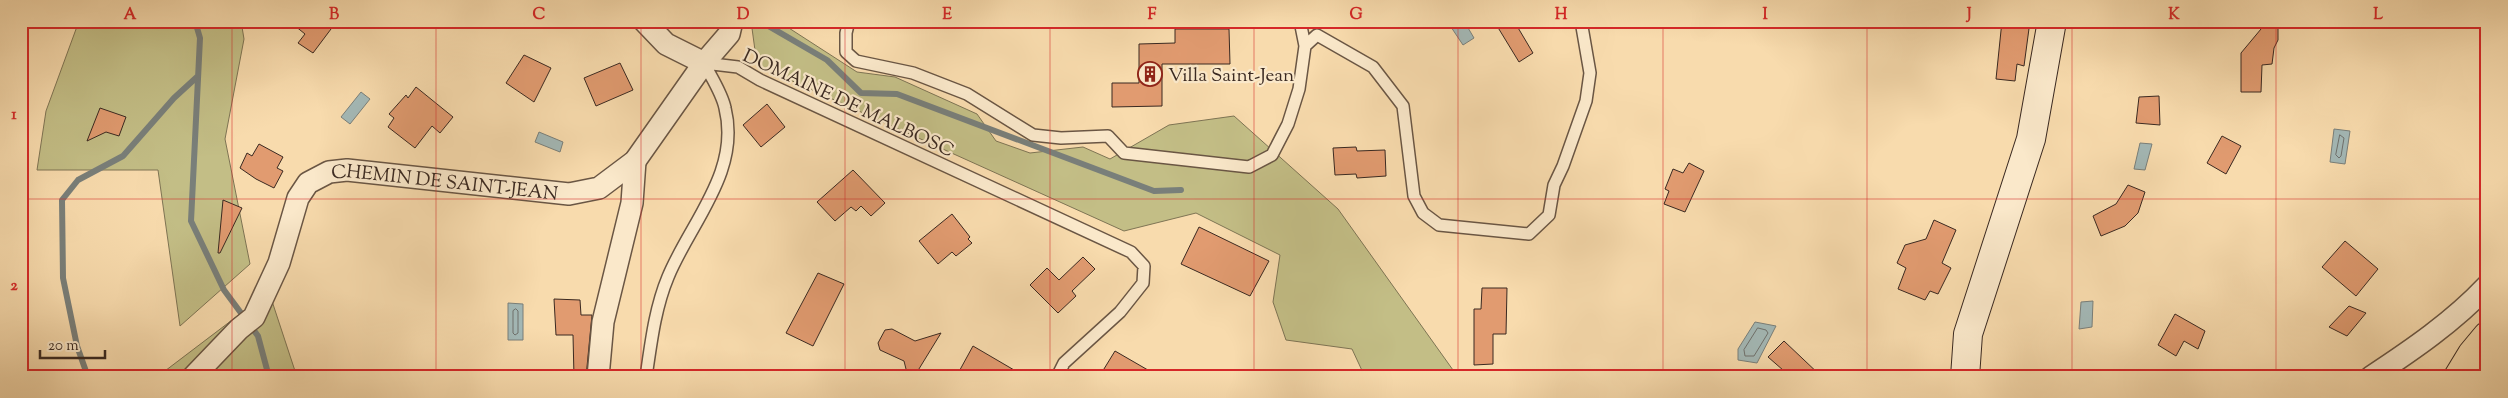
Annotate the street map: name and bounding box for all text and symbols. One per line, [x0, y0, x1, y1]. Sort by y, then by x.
text: A [124, 4, 137, 27]
text: B [329, 4, 339, 27]
text: C [533, 4, 546, 27]
text: D [737, 4, 750, 27]
text: E [942, 4, 952, 27]
text: F [1148, 4, 1157, 27]
text: G [1349, 4, 1363, 27]
text: H [1555, 4, 1568, 27]
text: I [1762, 4, 1768, 27]
text: J [1965, 4, 1972, 27]
text: K [2168, 4, 2180, 27]
text: L [2373, 4, 2383, 27]
street label: DOMAINE DE MALBOSC [738, 43, 958, 165]
building icon: Villa Saint-Jean [1137, 61, 1163, 87]
place label: Villa Saint-Jean [1168, 63, 1294, 90]
text: 1 [11, 104, 17, 127]
street label: CHEMIN DE SAINT-JEAN [330, 159, 559, 209]
text: 2 [10, 275, 18, 298]
scale bar [40, 328, 105, 360]
text: 20 m [48, 336, 79, 357]

